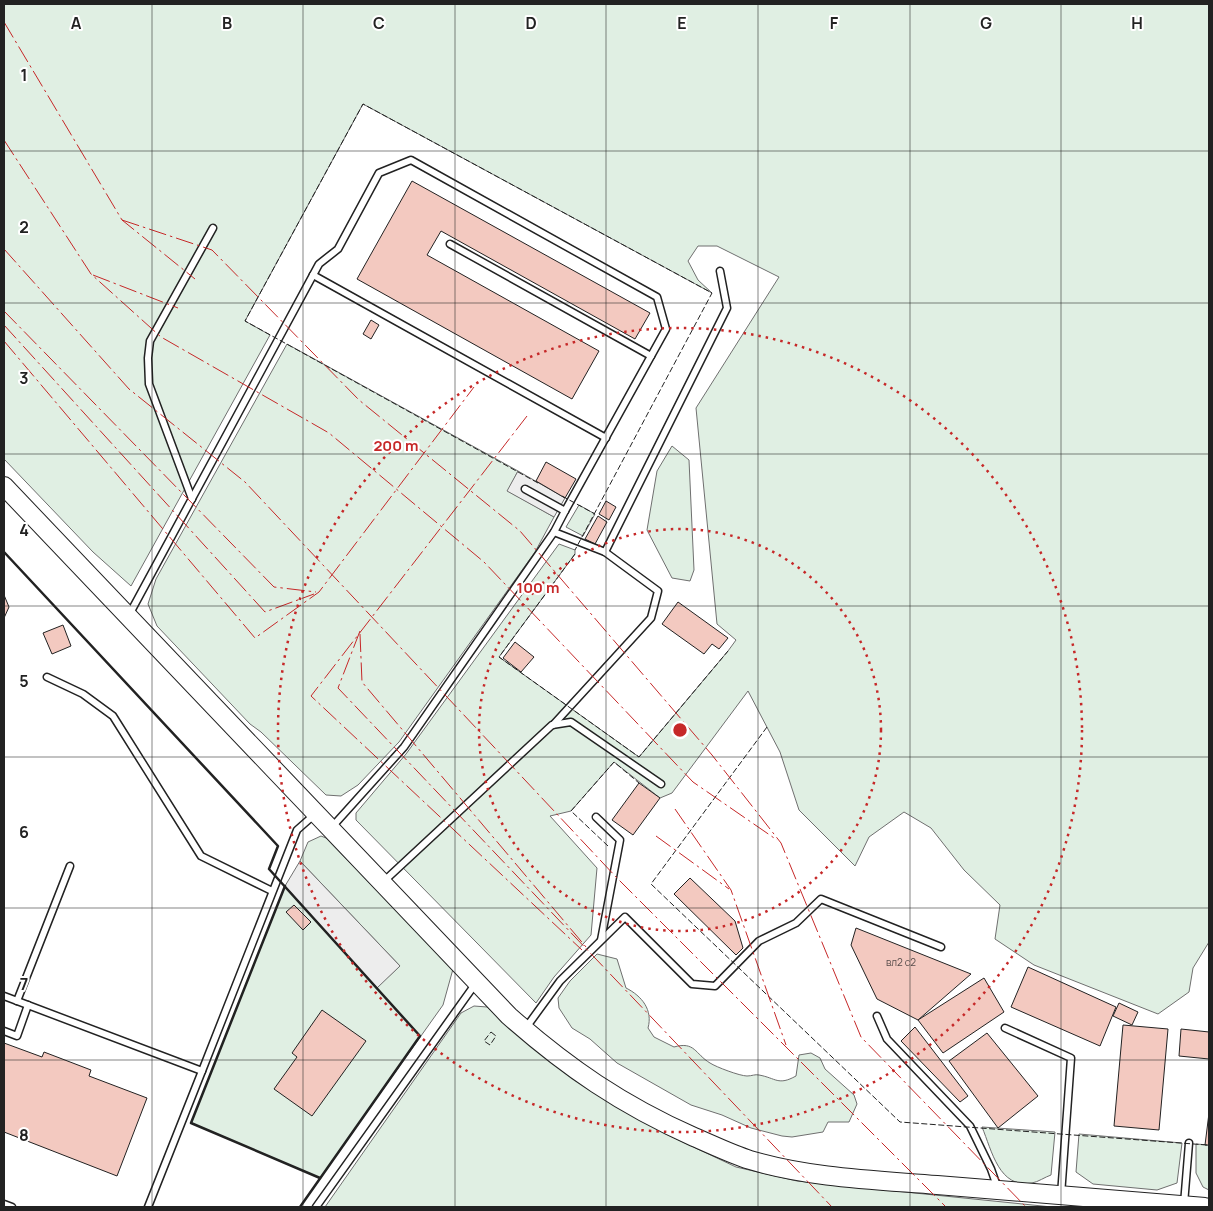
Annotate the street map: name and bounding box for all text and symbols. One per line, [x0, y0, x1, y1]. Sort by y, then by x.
text: A [71, 12, 82, 34]
text: B [222, 12, 232, 34]
text: C [373, 12, 385, 34]
text: D [525, 12, 537, 34]
text: E [677, 12, 687, 34]
text: F [830, 12, 839, 34]
text: G [980, 12, 992, 34]
text: H [1131, 12, 1143, 34]
text: 1 [20, 64, 28, 86]
text: 2 [19, 216, 29, 238]
text: 3 [19, 367, 29, 389]
text: 200 m [373, 435, 419, 456]
text: 4 [19, 519, 29, 541]
text: 100 m [517, 577, 559, 598]
text: 5 [19, 670, 29, 692]
centre of rings [671, 721, 689, 739]
text: 6 [19, 821, 29, 843]
house number: вл2 с2 [886, 955, 916, 969]
text: 7 [20, 973, 28, 995]
text: 8 [19, 1124, 29, 1146]

